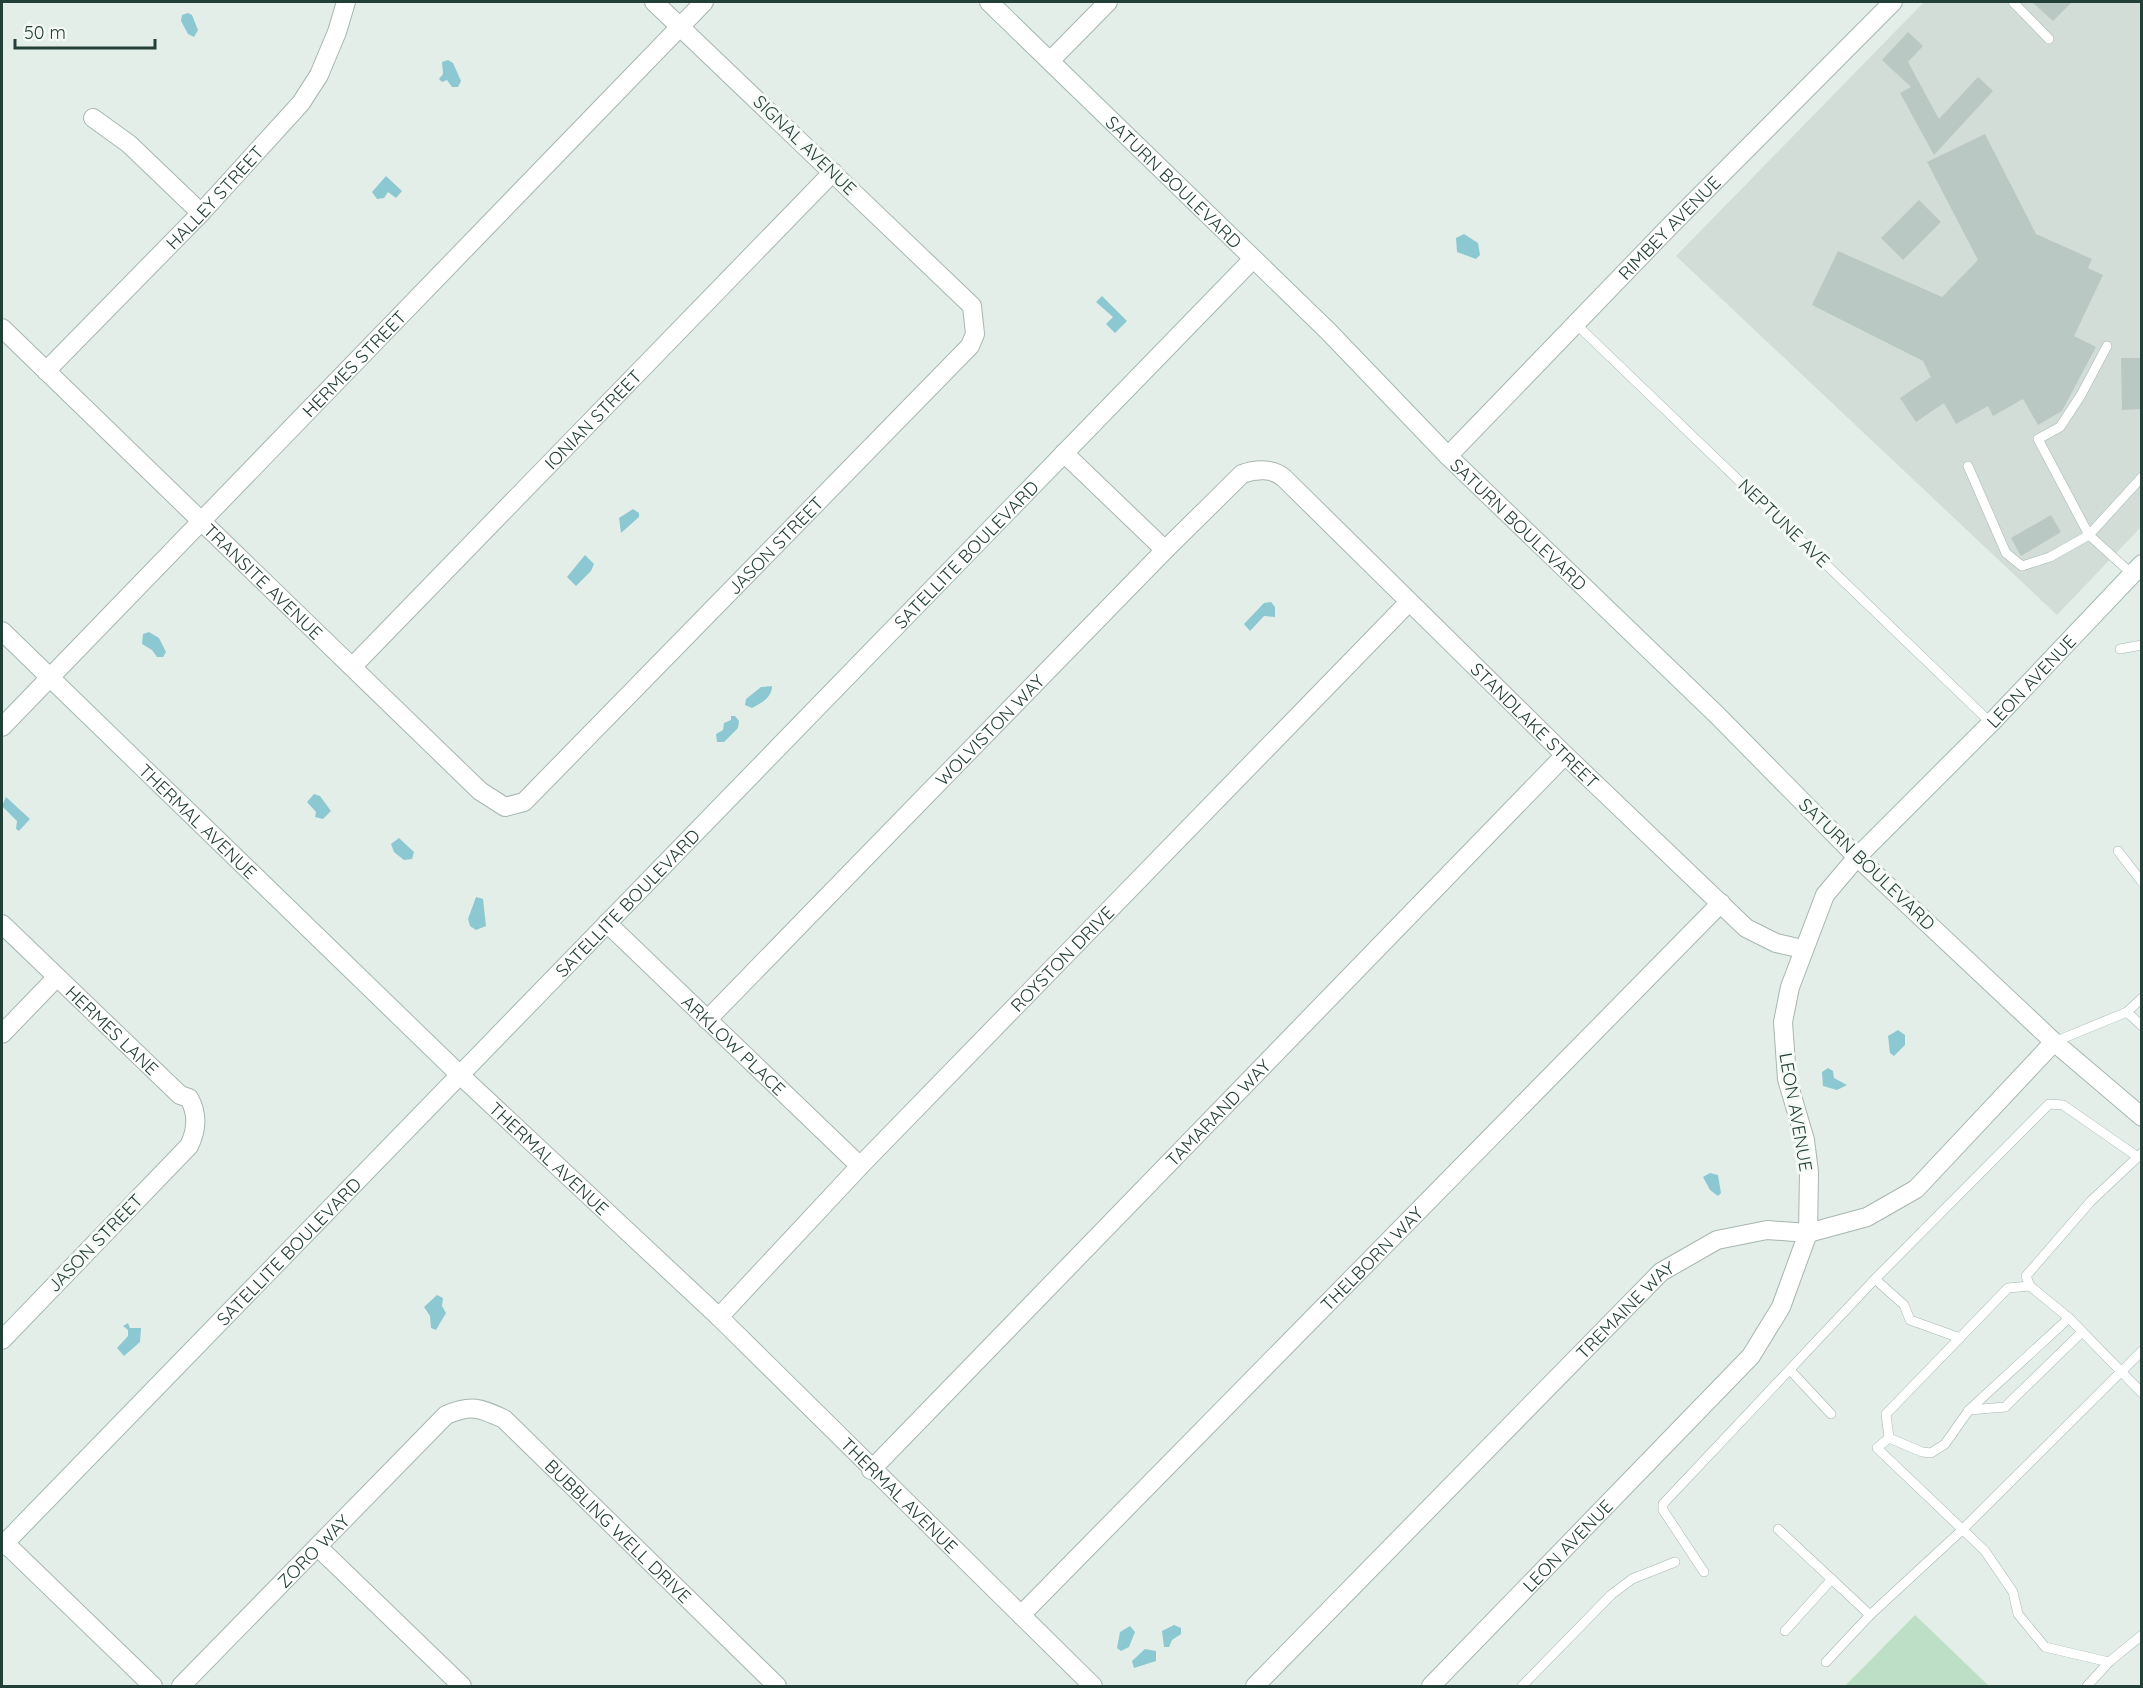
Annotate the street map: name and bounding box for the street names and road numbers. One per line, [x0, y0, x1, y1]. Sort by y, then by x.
street label: SIGNAL AVENUE [749, 90, 861, 200]
street label: SATURN BOULEVARD [1101, 110, 1247, 253]
street label: HALLEY STREET [161, 141, 268, 254]
street label: RIMBEY AVENUE [1613, 171, 1725, 284]
street label: HERMES STREET [297, 305, 411, 422]
street label: IONIAN STREET [539, 365, 646, 474]
street label: SATURN BOULEVARD [1446, 453, 1592, 595]
street label: NEPTUNE AVE [1734, 474, 1834, 572]
street label: SATELLITE BOULEVARD [889, 475, 1043, 633]
street label: JASON STREET [722, 491, 828, 599]
street label: TRANSITE AVENUE [199, 518, 328, 644]
street label: LEON AVENUE [1981, 630, 2081, 732]
street label: STANDLAKE STREET [1466, 657, 1604, 793]
street label: WOLVISTON WAY [930, 669, 1049, 790]
street label: THERMAL AVENUE [134, 759, 262, 883]
street label: SATURN BOULEVARD [1794, 793, 1940, 935]
street label: SATELLITE BOULEVARD [550, 824, 704, 982]
street label: ROYSTON DRIVE [1005, 901, 1119, 1016]
street label: HERMES LANE [61, 980, 164, 1080]
street label: ARKLOW PLACE [677, 990, 791, 1100]
street label: LEON AVENUE [1774, 1051, 1818, 1173]
street label: TAMARAND WAY [1161, 1054, 1275, 1171]
street label: THERMAL AVENUE [484, 1097, 614, 1220]
street label: SATELLITE BOULEVARD [211, 1172, 366, 1330]
street label: JASON STREET [42, 1189, 148, 1297]
street label: THELBORN WAY [1315, 1201, 1428, 1315]
street label: TREMAINE WAY [1571, 1255, 1678, 1364]
street label: THERMAL AVENUE [836, 1432, 963, 1558]
street label: BUBBLING WELL DRIVE [540, 1454, 697, 1608]
street label: LEON AVENUE [1517, 1494, 1617, 1596]
street label: ZORO WAY [272, 1509, 354, 1592]

